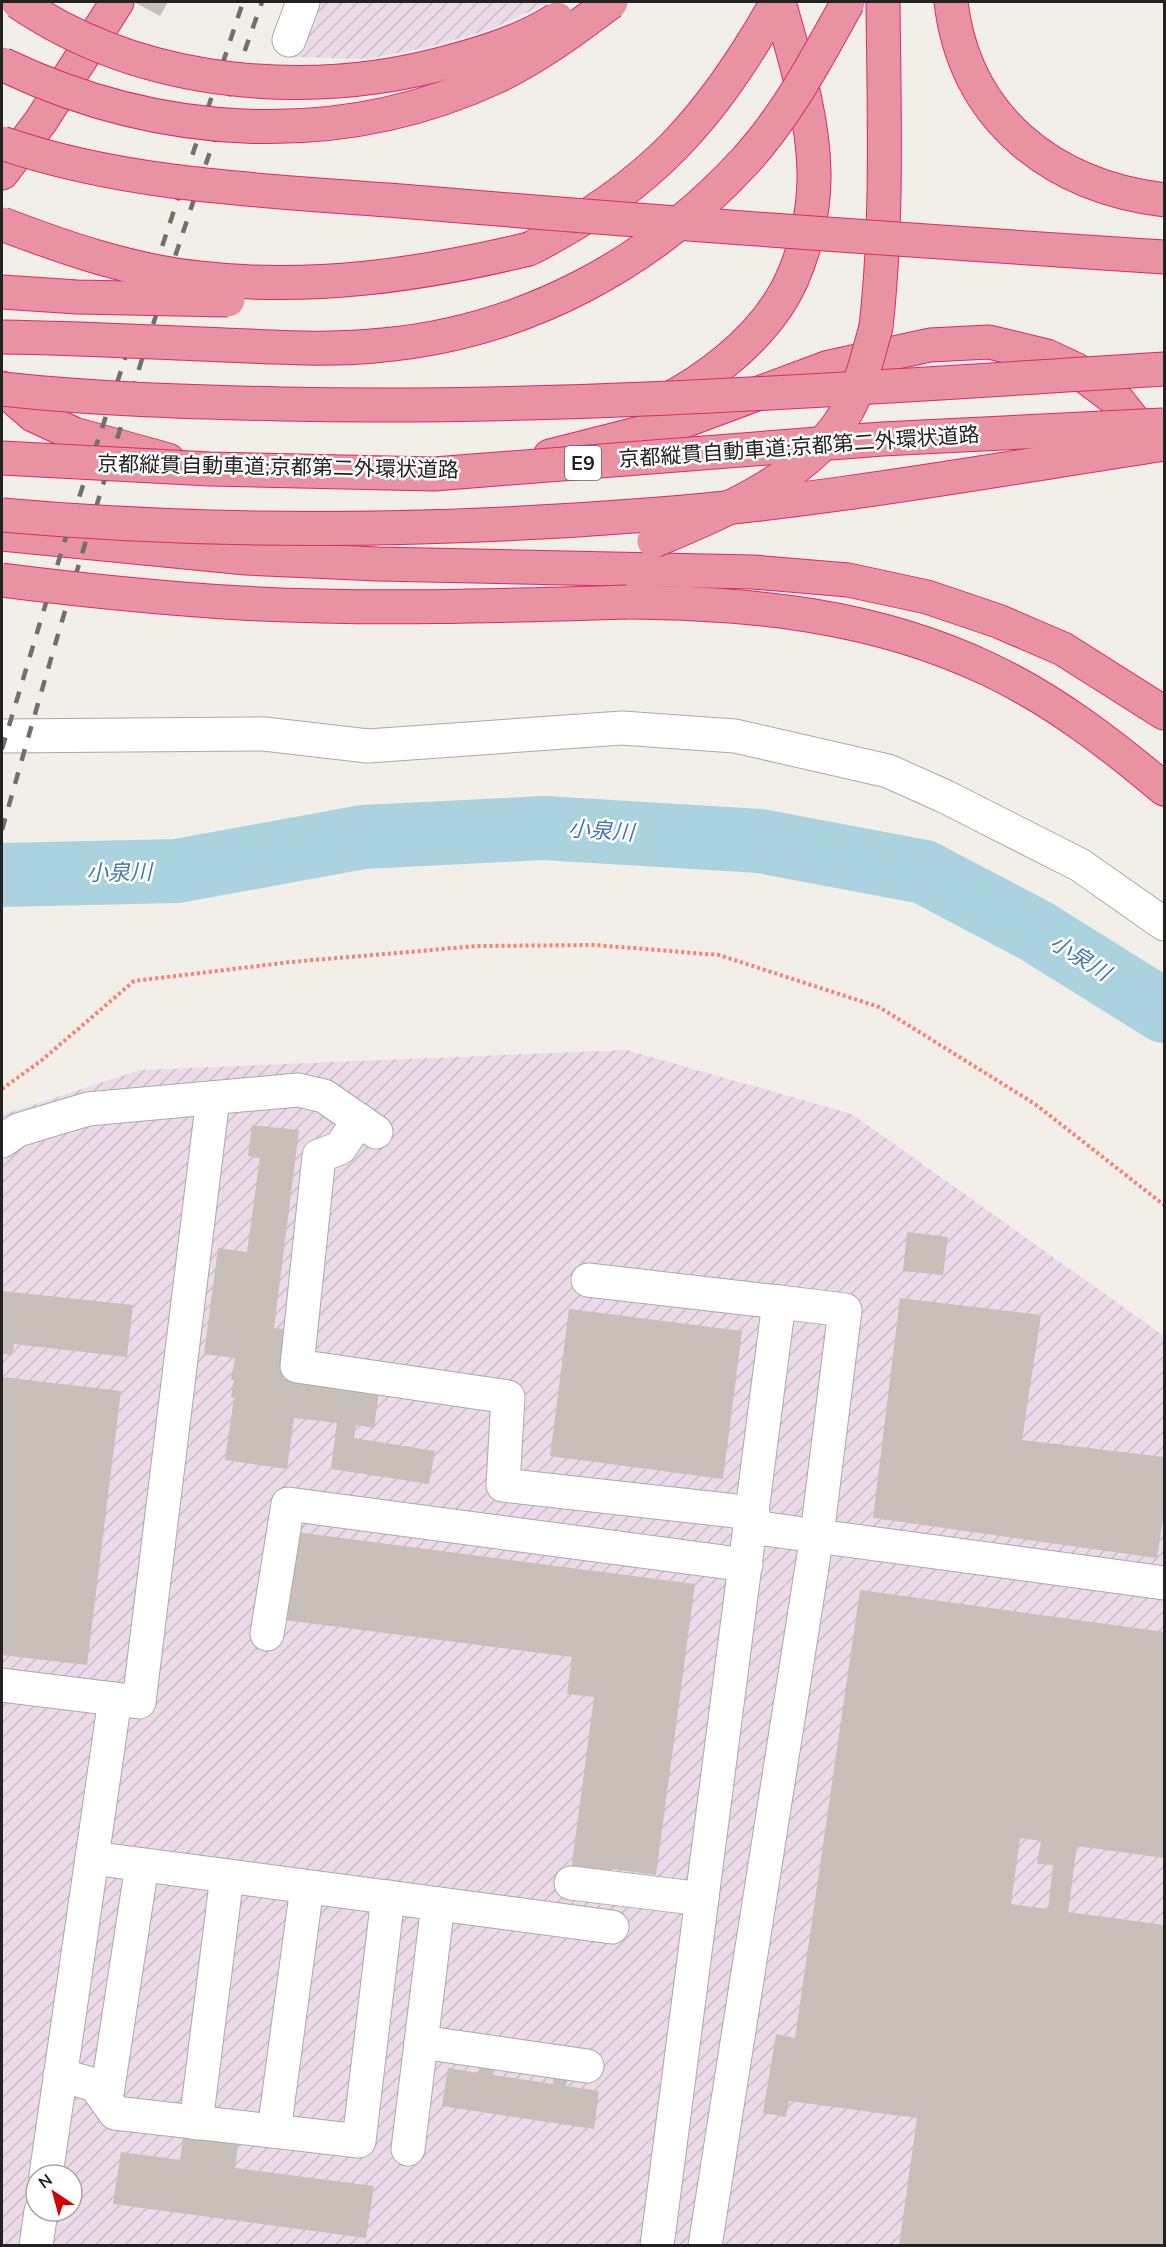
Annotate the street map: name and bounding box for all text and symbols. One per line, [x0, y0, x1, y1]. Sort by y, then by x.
street label: 京都縦貫自動車道;京都第二外環状道路 [618, 420, 980, 474]
road number: E9 [565, 446, 601, 480]
street label: 京都縦貫自動車道;京都第二外環状道路 [97, 450, 459, 484]
water label: 小泉川 [567, 814, 637, 848]
water label: 小泉川 [86, 857, 154, 889]
water label: 小泉川 [1044, 928, 1118, 989]
north arrow [24, 2163, 84, 2223]
text: N [34, 2169, 57, 2194]

